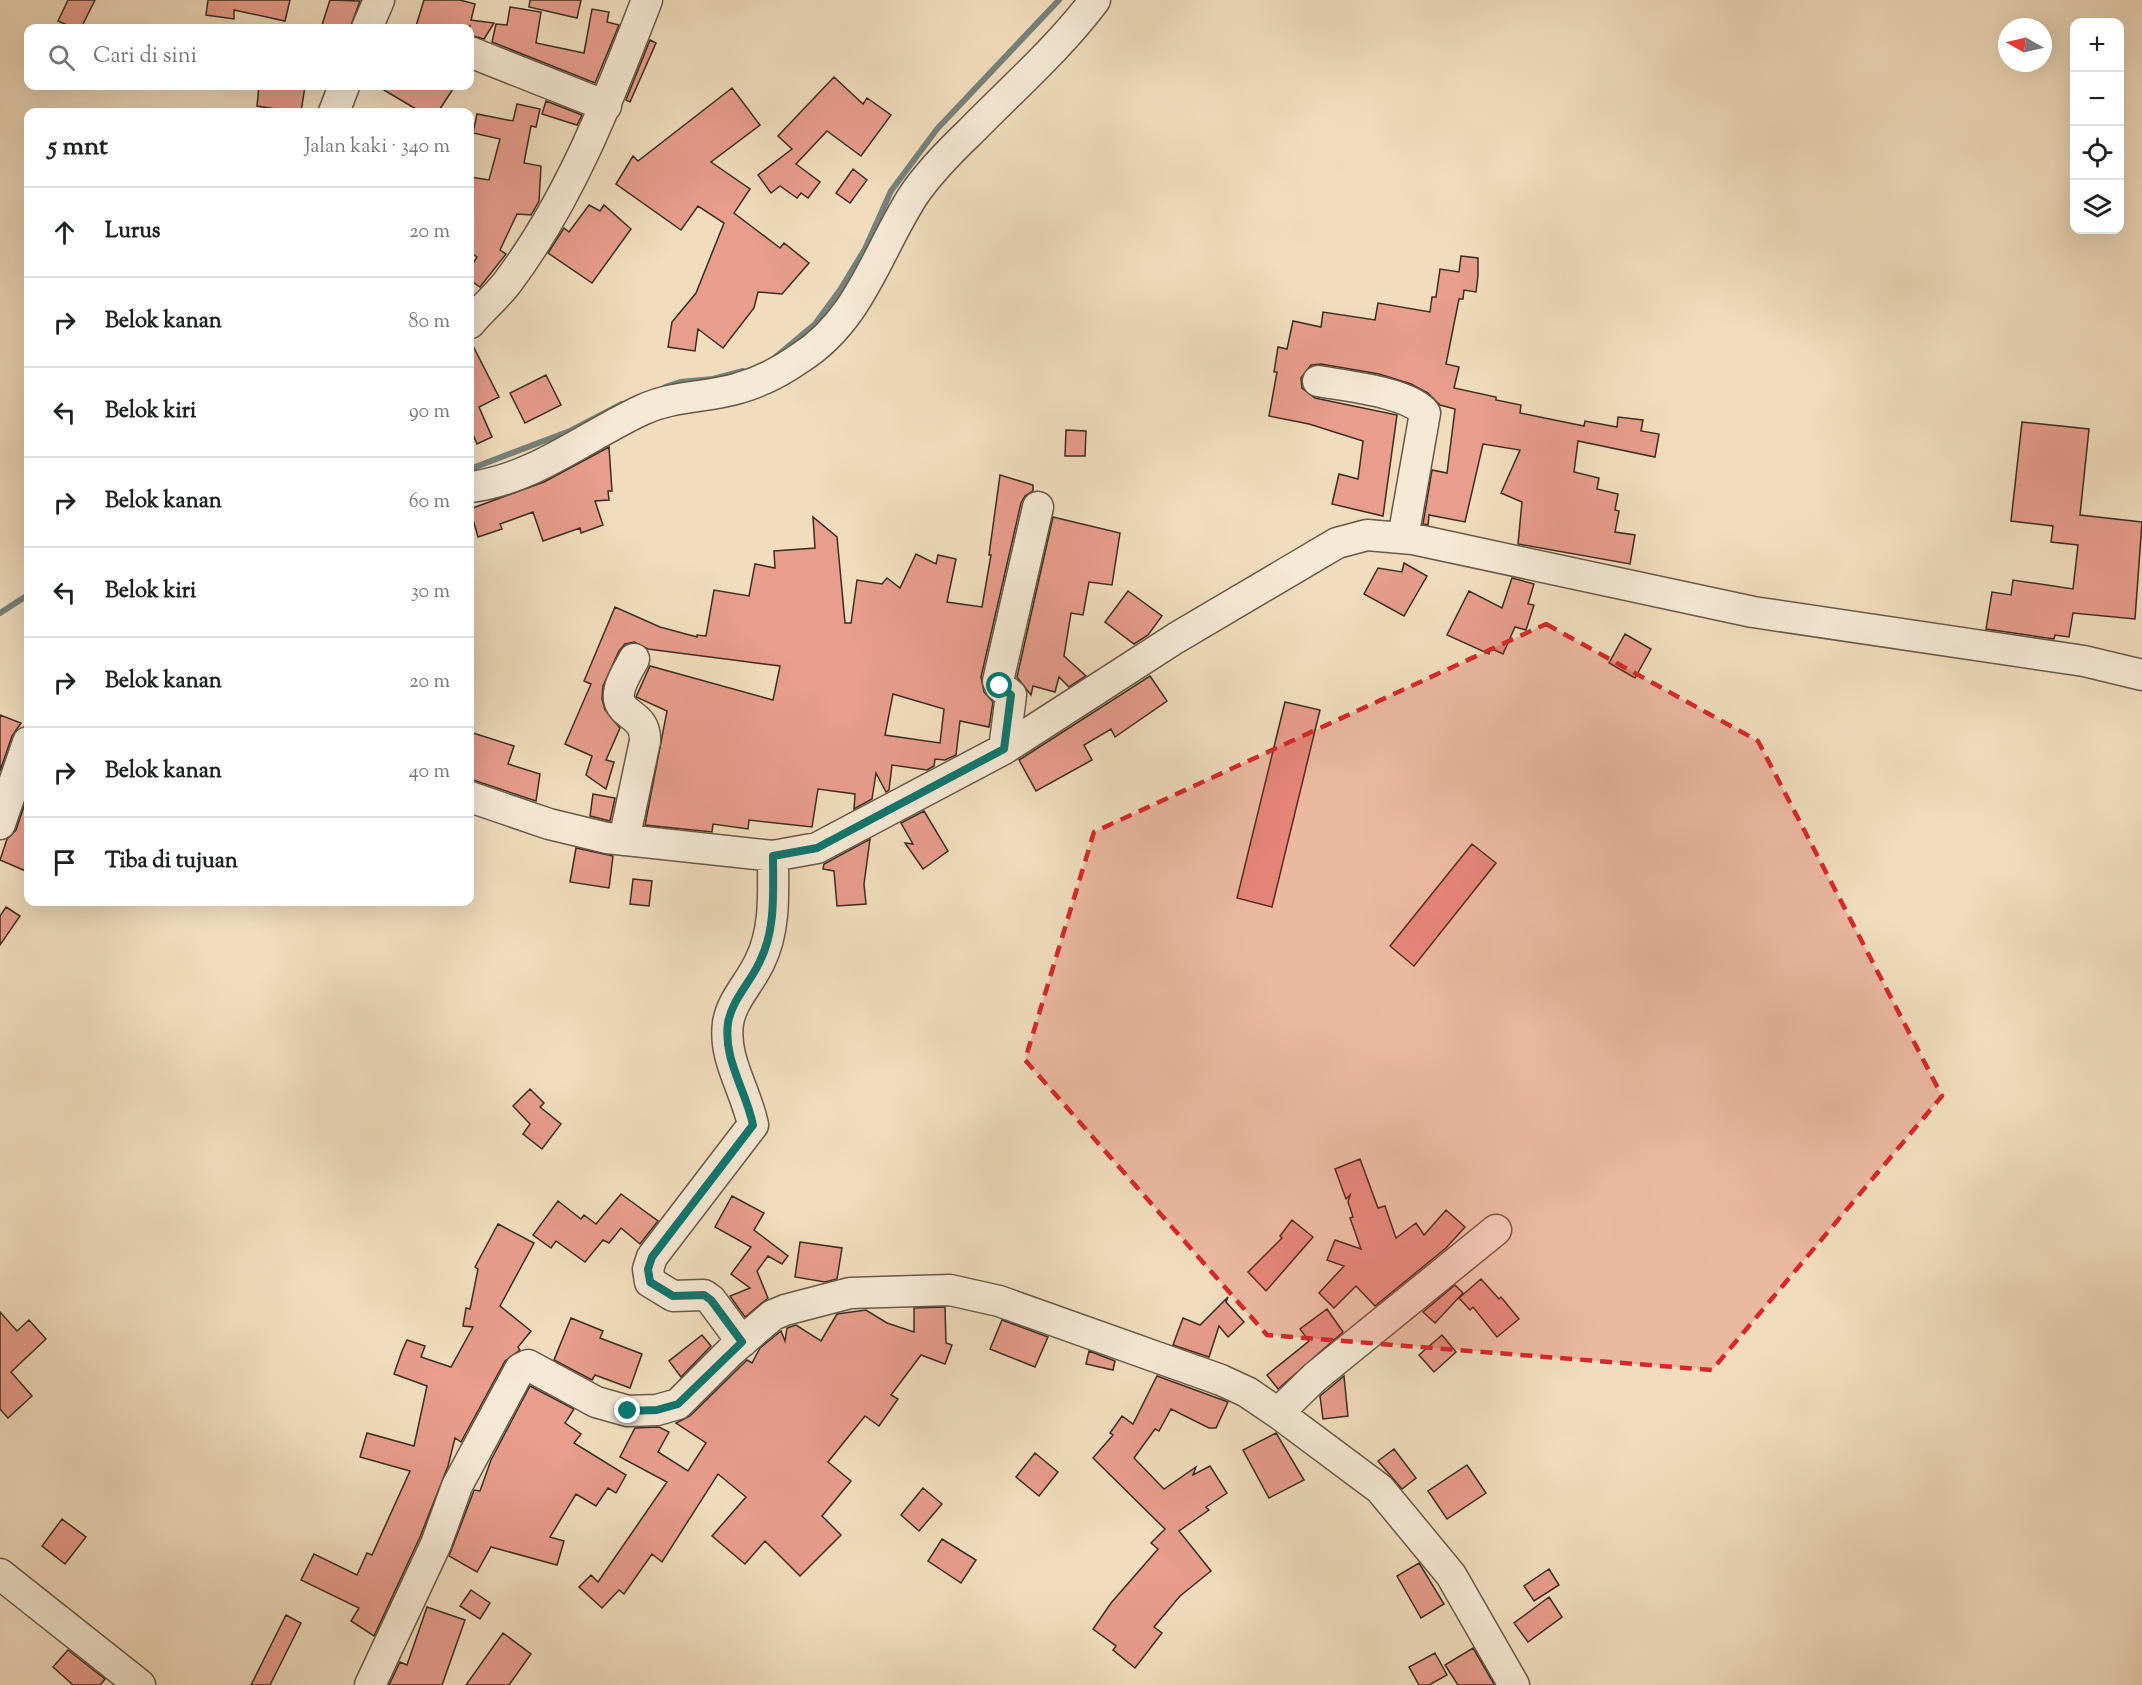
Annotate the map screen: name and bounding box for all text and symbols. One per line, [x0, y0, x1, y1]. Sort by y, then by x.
north arrow [1998, 18, 2052, 72]
map controls [2070, 18, 2124, 234]
button: + [2070, 18, 2124, 72]
search box [24, 24, 474, 90]
icon: search [45, 41, 78, 74]
text: Cari di sini [93, 41, 197, 73]
button: − [2070, 72, 2124, 126]
button: locate [2070, 126, 2124, 180]
text: 5 mnt [48, 129, 108, 166]
text: Jalan kaki · 340 m [304, 133, 450, 162]
button: layers [2070, 180, 2124, 234]
icon: ahead [48, 216, 81, 249]
text: Lurus [105, 216, 161, 248]
text: 20 m [409, 218, 450, 247]
icon: right [48, 306, 81, 339]
text: Belok kanan [105, 306, 222, 338]
text: 80 m [409, 308, 450, 337]
icon: left [48, 396, 81, 429]
text: Belok kiri [105, 396, 196, 428]
text: 90 m [409, 398, 450, 427]
icon: right [48, 486, 81, 519]
text: Belok kanan [105, 486, 222, 518]
text: 60 m [409, 488, 450, 517]
icon: left [48, 576, 81, 609]
text: Belok kiri [105, 576, 196, 608]
text: 30 m [411, 578, 450, 607]
icon: right [48, 666, 81, 699]
text: Belok kanan [105, 666, 222, 698]
text: 20 m [409, 668, 450, 697]
route start [986, 672, 1012, 698]
icon: right [48, 756, 81, 789]
text: Belok kanan [105, 756, 222, 788]
text: 40 m [409, 758, 450, 787]
icon: arrive [48, 846, 81, 879]
text: Tiba di tujuan [105, 846, 238, 878]
route end [614, 1397, 640, 1423]

